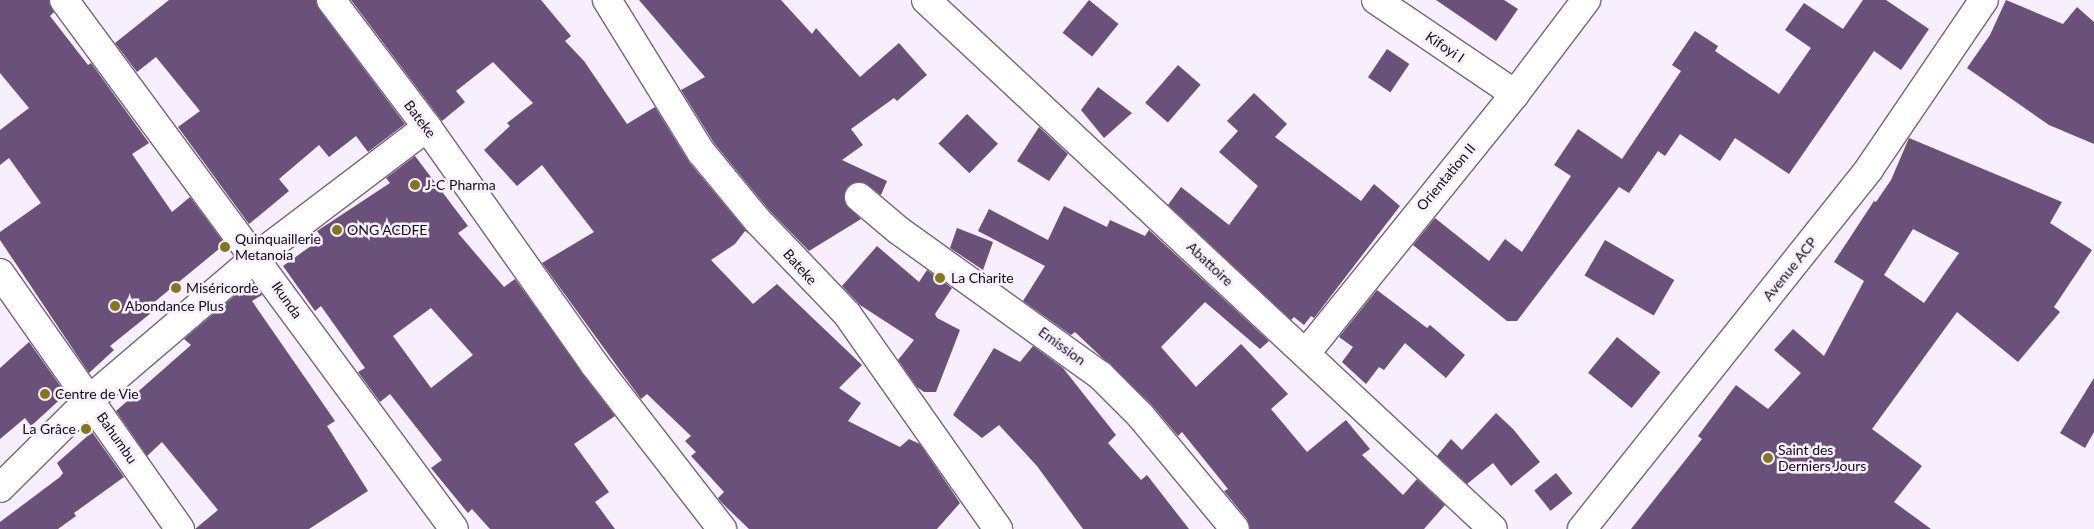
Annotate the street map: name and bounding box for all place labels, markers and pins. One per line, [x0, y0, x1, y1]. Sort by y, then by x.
place label: J-C Pharma [425, 177, 496, 193]
marker: J-C Pharma [409, 179, 421, 191]
place label: ONG ACDFE [347, 222, 428, 238]
marker: ONG ACDFE [331, 224, 343, 236]
place label: Quinquaillerie Metanoia [235, 231, 321, 264]
marker: Quinquaillerie Metanoia [219, 241, 231, 253]
place label: La Charite [951, 270, 1014, 286]
marker: La Charite [933, 271, 947, 285]
place label: Miséricorde [186, 280, 259, 296]
marker: Miséricorde [170, 282, 182, 294]
place label: Abondance Plus [125, 298, 224, 314]
marker: Abondance Plus [109, 300, 121, 312]
place label: Centre de Vie [55, 386, 139, 402]
marker: Centre de Vie [39, 388, 51, 400]
place label: La Grâce [22, 421, 76, 437]
marker: La Grâce [80, 423, 92, 435]
place label: Saint des Derniers Jours [1778, 442, 1867, 474]
marker: Saint des Derniers Jours [1762, 452, 1774, 464]

